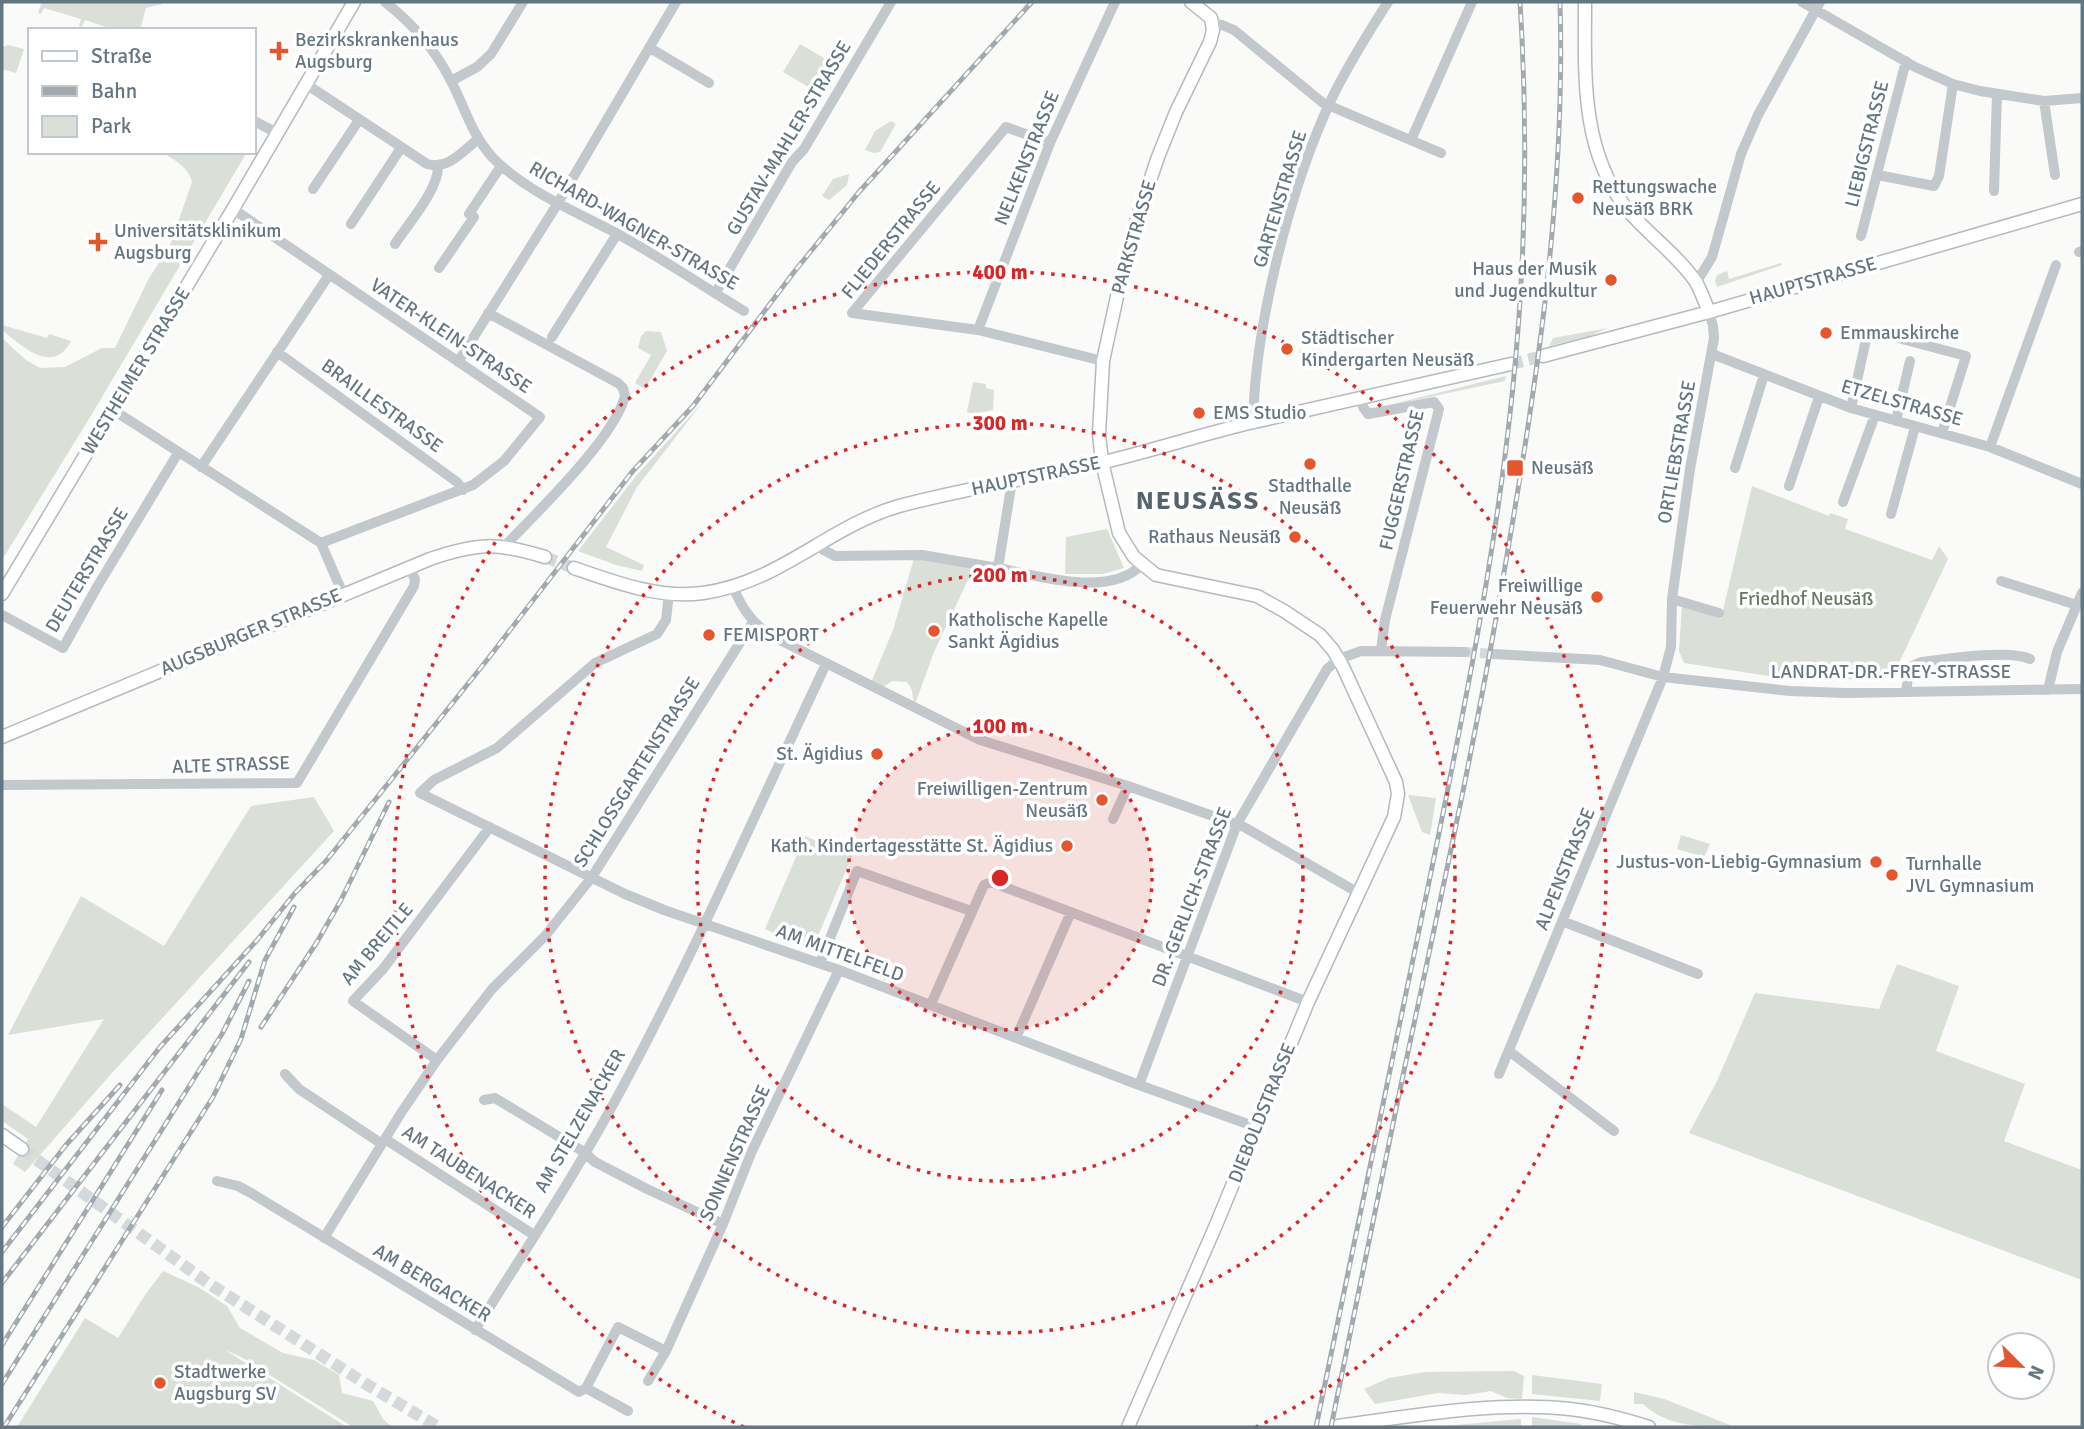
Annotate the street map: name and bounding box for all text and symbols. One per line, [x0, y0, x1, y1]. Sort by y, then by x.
legend [28, 28, 256, 154]
place label: Bezirkskrankenhaus Augsburg [295, 28, 459, 74]
street label: GUSTAV-MAHLER-STRASSE [721, 36, 857, 240]
marker: Bezirkskrankenhaus Augsburg [269, 41, 289, 61]
text: Straße [91, 43, 152, 69]
text: Bahn [91, 78, 137, 104]
street label: LIEBIGSTRASSE [1840, 78, 1894, 210]
street label: NELKENSTRASSE [989, 87, 1065, 229]
text: Park [91, 113, 132, 139]
street label: GARTENSTRASSE [1248, 127, 1312, 271]
street label: RICHARD-WAGNER-STRASSE [525, 156, 743, 296]
place label: Rettungswache Neusäß BRK [1592, 175, 1717, 221]
street label: FLIEDERSTRASSE [836, 176, 946, 304]
street label: PARKSTRASSE [1106, 177, 1162, 297]
marker: Rettungswache Neusäß BRK [1570, 190, 1586, 206]
place label: Universitätsklinikum Augsburg [114, 219, 282, 265]
marker: Universitätsklinikum Augsburg [88, 232, 108, 252]
street label: HAUPTSTRASSE [1747, 251, 1879, 311]
place label: Haus der Musik und Jugendkultur [1454, 257, 1597, 303]
text: 400 m [972, 259, 1028, 285]
marker: Haus der Musik und Jugendkultur [1603, 272, 1619, 288]
street label: VATER-KLEIN-STRASSE [366, 273, 536, 399]
street label: WESTHEIMER STRASSE [76, 283, 196, 459]
place label: Emmauskirche [1840, 321, 1959, 345]
marker: Emmauskirche [1818, 325, 1834, 341]
place label: Städtischer Kindergarten Neusäß [1301, 326, 1475, 372]
marker: Städtischer Kindergarten Neusäß [1279, 341, 1295, 357]
street label: BRAILLESTRASSE [316, 354, 448, 458]
street label: ETZELSTRASSE [1838, 374, 1966, 432]
street label: ORTLIEBSTRASSE [1653, 379, 1701, 525]
place label: EMS Studio [1213, 401, 1307, 425]
marker: EMS Studio [1191, 405, 1207, 421]
street label: FUGGERSTRASSE [1374, 407, 1430, 553]
text: 300 m [972, 410, 1028, 436]
street label: HAUPTSTRASSE [969, 451, 1103, 501]
marker: Stadthalle Neusäß [1302, 456, 1318, 472]
place label: Neusäß [1531, 456, 1594, 480]
marker: Neusäß [1505, 458, 1525, 478]
place label: Stadthalle Neusäß [1268, 474, 1352, 520]
district label: NEUSÄSS [1136, 485, 1260, 517]
street label: DEUTERSTRASSE [40, 503, 134, 637]
place label: Rathaus Neusäß [1148, 525, 1281, 549]
marker: Rathaus Neusäß [1287, 529, 1303, 545]
text: 200 m [972, 562, 1028, 588]
place label: Freiwillige Feuerwehr Neusäß [1430, 574, 1583, 620]
street label: AUGSBURGER STRASSE [157, 583, 345, 681]
park label: Friedhof Neusäß [1739, 587, 1874, 611]
marker: Freiwillige Feuerwehr Neusäß [1589, 589, 1605, 605]
place label: Katholische Kapelle Sankt Ägidius [948, 608, 1108, 654]
place label: FEMISPORT [723, 623, 820, 647]
marker: Katholische Kapelle Sankt Ägidius [926, 623, 942, 639]
marker: FEMISPORT [701, 627, 717, 643]
street label: LANDRAT-DR.-FREY-STRASSE [1771, 660, 2011, 684]
street label: SCHLOSSGARTENSTRASSE [569, 672, 705, 872]
text: 100 m [972, 713, 1028, 739]
place label: St. Ägidius [776, 742, 863, 766]
marker: St. Ägidius [869, 746, 885, 762]
street label: ALTE STRASSE [172, 751, 290, 779]
place label: Freiwilligen-Zentrum Neusäß [917, 777, 1088, 823]
marker: Freiwilligen-Zentrum Neusäß [1094, 792, 1110, 808]
street label: DR.-GERLICH-STRASSE [1147, 804, 1237, 990]
street label: ALPENSTRASSE [1530, 804, 1600, 934]
place label: Kath. Kindertagesstätte St. Ägidius [770, 834, 1053, 858]
marker: Kath. Kindertagesstätte St. Ägidius [1059, 838, 1075, 854]
place label: Justus-von-Liebig-Gymnasium [1616, 850, 1862, 874]
place label: Turnhalle JVL Gymnasium [1906, 852, 2035, 898]
marker: Justus-von-Liebig-Gymnasium [1868, 854, 1884, 870]
centre of rings [988, 866, 1012, 890]
marker: Turnhalle JVL Gymnasium [1884, 867, 1900, 883]
street label: AM BREITLE [336, 898, 418, 990]
street label: AM MITTELFELD [773, 919, 907, 987]
street label: DIEBOLDSTRASSE [1223, 1039, 1301, 1187]
street label: AM STELZENACKER [529, 1045, 631, 1197]
street label: SONNENSTRASSE [694, 1081, 776, 1225]
street label: AM TAUBENACKER [398, 1120, 540, 1224]
street label: AM BERGACKER [369, 1238, 495, 1328]
north arrow [1986, 1331, 2056, 1401]
place label: Stadtwerke Augsburg SV [174, 1360, 276, 1406]
text: N [2022, 1362, 2049, 1383]
marker: Stadtwerke Augsburg SV [152, 1375, 168, 1391]

